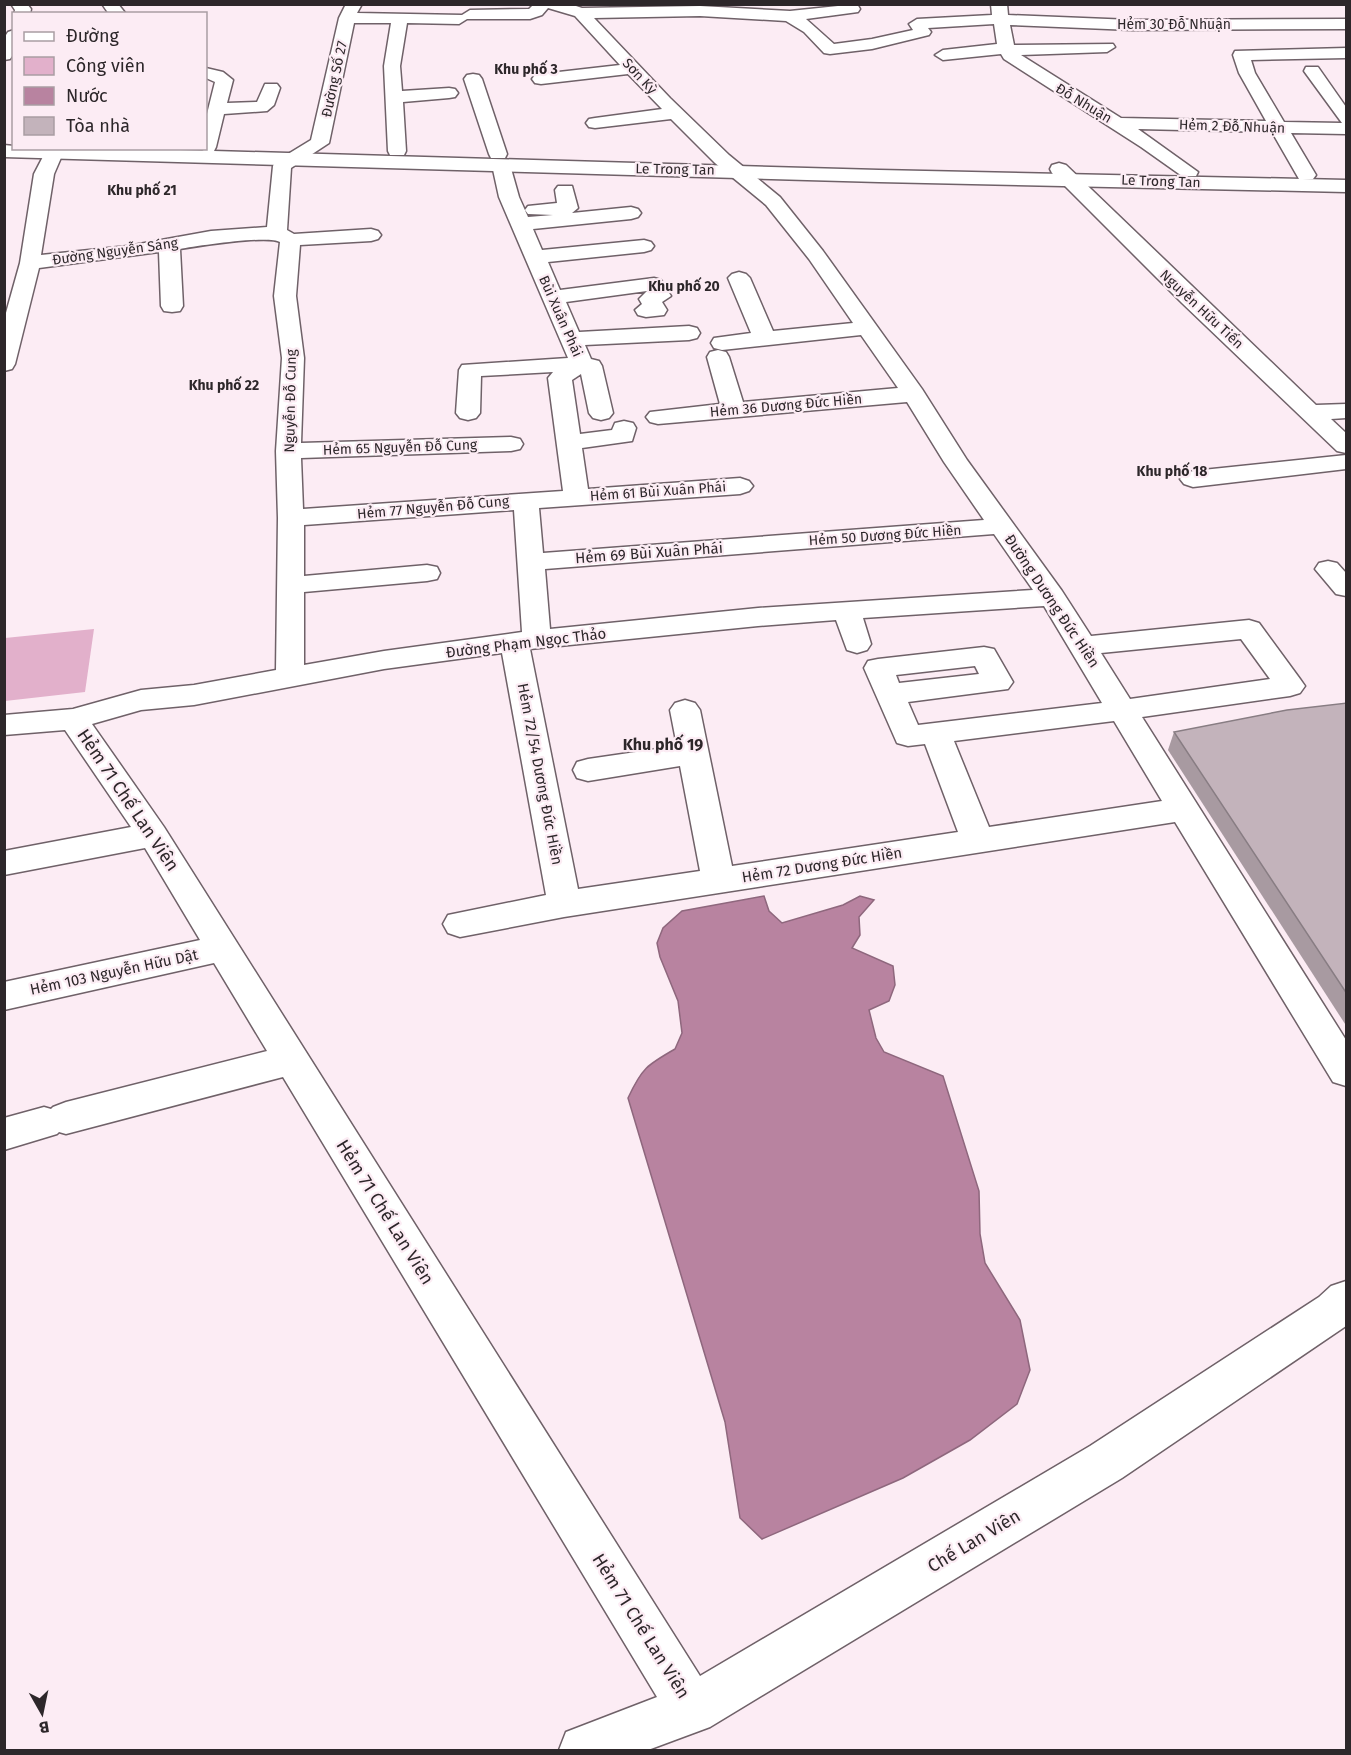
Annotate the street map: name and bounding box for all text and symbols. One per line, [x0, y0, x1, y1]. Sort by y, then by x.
legend [12, 12, 207, 150]
street label: Hẻm 30 Đỗ Nhuận [1117, 16, 1231, 33]
text: Đường [66, 25, 120, 47]
street label: Đường Số 27 [317, 39, 351, 119]
text: Công viên [66, 55, 145, 77]
street label: Sơn Kỳ [619, 55, 661, 98]
district label: Khu phố 3 [494, 59, 558, 78]
street label: Đỗ Nhuận [1052, 80, 1115, 127]
text: Nước [66, 85, 108, 107]
text: Tòa nhà [66, 115, 130, 137]
street label: Hẻm 2 Đỗ Nhuận [1179, 116, 1285, 137]
street label: Le Trong Tan [635, 160, 715, 179]
street label: Le Trong Tan [1121, 172, 1201, 191]
district label: Khu phố 21 [107, 180, 177, 199]
street label: Đường Nguyễn Sáng [51, 234, 180, 269]
street label: Nguyễn Hữu Tiến [1156, 266, 1248, 352]
street label: Bùi Xuân Phái [535, 273, 586, 359]
district label: Khu phố 20 [648, 276, 720, 295]
street label: Nguyễn Đỗ Cung [281, 348, 300, 453]
district label: Khu phố 22 [189, 375, 259, 394]
street label: Hẻm 36 Dương Đức Hiền [709, 389, 863, 421]
street label: Hẻm 65 Nguyễn Đỗ Cung [323, 436, 478, 459]
district label: Khu phố 18 [1137, 461, 1207, 480]
street label: Hẻm 61 Bùi Xuân Phái [589, 478, 727, 505]
street label: Hẻm 77 Nguyễn Đỗ Cung [356, 492, 510, 523]
street label: Hẻm 50 Dương Đức Hiền [808, 521, 962, 549]
street label: Đường Dương Đức Hiền [1001, 531, 1103, 671]
street label: Hẻm 69 Bùi Xuân Phái [574, 539, 724, 567]
street label: Đường Phạm Ngọc Thảo [445, 624, 607, 662]
street label: Hẻm 72/54 Dương Đức Hiền [514, 681, 566, 867]
street label: Hẻm 71 Chế Lan Viên [72, 725, 184, 875]
district label: Khu phố 19 [623, 734, 703, 754]
street label: Hẻm 72 Dương Đức Hiền [741, 843, 903, 887]
street label: Hẻm 103 Nguyễn Hữu Dật [28, 945, 200, 999]
street label: Hẻm 71 Chế Lan Viên [331, 1135, 439, 1289]
street label: Chế Lan Viên [924, 1505, 1024, 1577]
street label: Hẻm 71 Chế Lan Viên [587, 1549, 695, 1703]
north arrow [12, 1683, 72, 1743]
text: B [38, 1717, 51, 1737]

